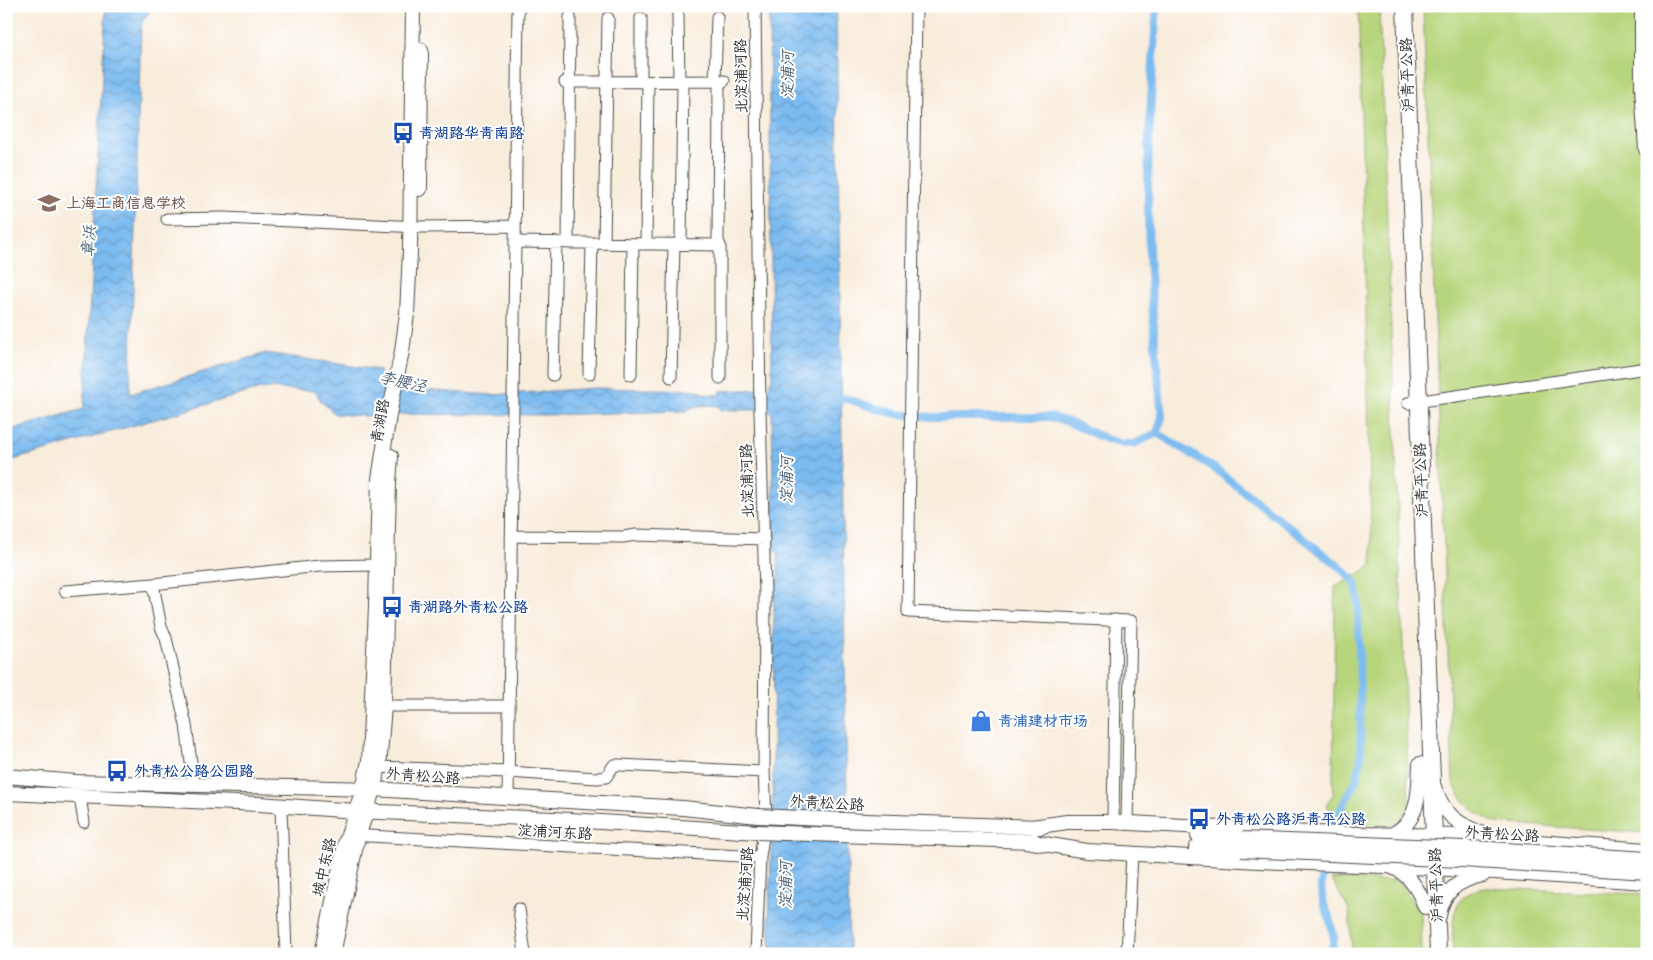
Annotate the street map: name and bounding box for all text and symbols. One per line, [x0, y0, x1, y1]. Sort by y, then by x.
street label: 沪青平公路 [1396, 37, 1419, 113]
street label: 北淀浦河路 [730, 38, 753, 114]
water label: 淀浦河 [777, 48, 799, 99]
bus stop icon: 青湖路华青南路 [390, 120, 416, 146]
place label: 青湖路华青南路 [419, 123, 524, 144]
school or university icon: 上海工商信息学校 [36, 190, 62, 216]
place label: 上海工商信息学校 [66, 193, 186, 214]
water label: 章浜 [77, 223, 101, 258]
water label: 李腰泾 [377, 366, 430, 398]
street label: 青湖路 [366, 397, 395, 445]
street label: 沪青平公路 [1410, 442, 1433, 518]
street label: 北淀浦河路 [736, 443, 759, 519]
water label: 淀浦河 [776, 453, 798, 504]
bus stop icon: 青湖路外青松公路 [379, 594, 405, 620]
place label: 青湖路外青松公路 [408, 597, 528, 618]
shop icon: 青浦建材市场 [968, 708, 994, 734]
place label: 青浦建材市场 [998, 711, 1088, 732]
bus stop icon: 外青松公路公园路 [104, 758, 130, 784]
place label: 外青松公路公园路 [134, 761, 254, 782]
street label: 外青松公路 [385, 763, 461, 790]
street label: 外青松公路 [789, 791, 865, 816]
bus stop icon: 外青松公路沪青平公路 [1186, 806, 1212, 832]
place label: 外青松公路沪青平公路 [1216, 809, 1366, 830]
street label: 淀浦河东路 [517, 820, 593, 845]
street label: 外青松公路 [1464, 822, 1540, 847]
street label: 城中东路 [308, 836, 341, 899]
street label: 北淀浦河路 [732, 846, 759, 922]
street label: 沪青平公路 [1425, 847, 1448, 923]
water label: 淀浦河 [775, 858, 797, 909]

